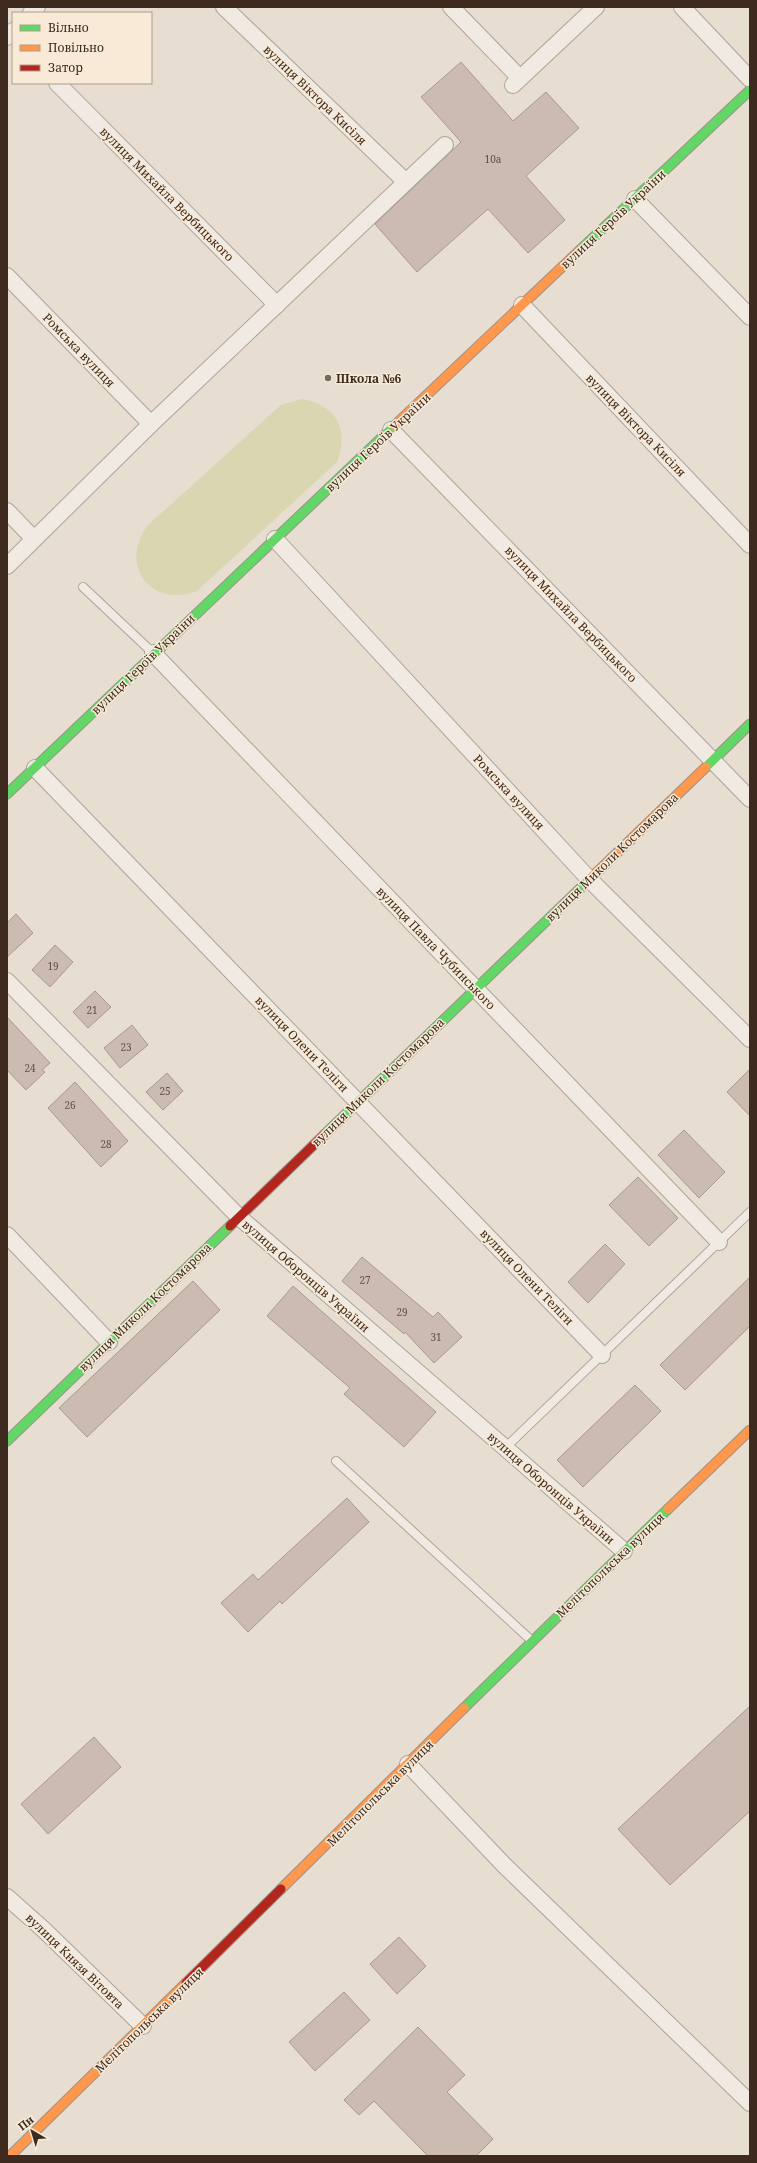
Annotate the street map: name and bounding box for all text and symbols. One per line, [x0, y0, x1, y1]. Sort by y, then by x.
legend [12, 12, 152, 84]
text: Вільно [48, 19, 89, 36]
text: Повільно [48, 39, 104, 56]
street label: вулиця Віктора Кисіля [260, 41, 370, 149]
text: Затор [48, 59, 83, 76]
street label: вулиця Михайла Вербицького [96, 123, 238, 265]
house number: 10а [485, 152, 502, 166]
street label: вулиця Героїв України [557, 166, 669, 272]
street label: Ромська вулиця [39, 309, 119, 391]
place label: Школа №6 [336, 370, 401, 387]
street label: вулиця Віктора Кисіля [582, 370, 690, 480]
marker: Школа №6 [323, 373, 333, 383]
street label: вулиця Героїв України [322, 389, 434, 495]
street label: вулиця Михайла Вербицького [501, 542, 641, 686]
street label: вулиця Героїв України [87, 610, 199, 718]
street label: Ромська вулиця [470, 751, 548, 833]
street label: вулиця Миколи Костомарова [542, 789, 682, 925]
street label: вулиця Павла Чубинського [373, 883, 500, 1013]
house number: 19 [47, 959, 59, 973]
street label: вулиця Олени Теліги [251, 992, 353, 1096]
house number: 21 [86, 1003, 98, 1017]
street label: вулиця Миколи Костомарова [308, 1014, 448, 1150]
house number: 23 [120, 1040, 132, 1054]
house number: 24 [24, 1061, 36, 1075]
house number: 25 [159, 1084, 171, 1098]
house number: 26 [64, 1098, 76, 1112]
house number: 28 [100, 1137, 112, 1151]
street label: вулиця Оборонців України [239, 1216, 373, 1336]
street label: вулиця Олени Теліги [476, 1225, 578, 1329]
street label: вулиця Миколи Костомарова [75, 1239, 215, 1375]
house number: 27 [359, 1273, 371, 1287]
house number: 29 [396, 1305, 408, 1319]
house number: 31 [430, 1330, 442, 1344]
street label: вулиця Оборонців України [484, 1428, 618, 1548]
street label: Мелітопольська вулиця [552, 1509, 668, 1621]
street label: Мелітопольська вулиця [323, 1736, 437, 1850]
street label: вулиця Князя Вітовта [22, 1909, 128, 2013]
street label: Мелітопольська вулиця [91, 1964, 207, 2076]
north arrow [12, 2111, 52, 2151]
text: Пн [15, 2111, 37, 2134]

